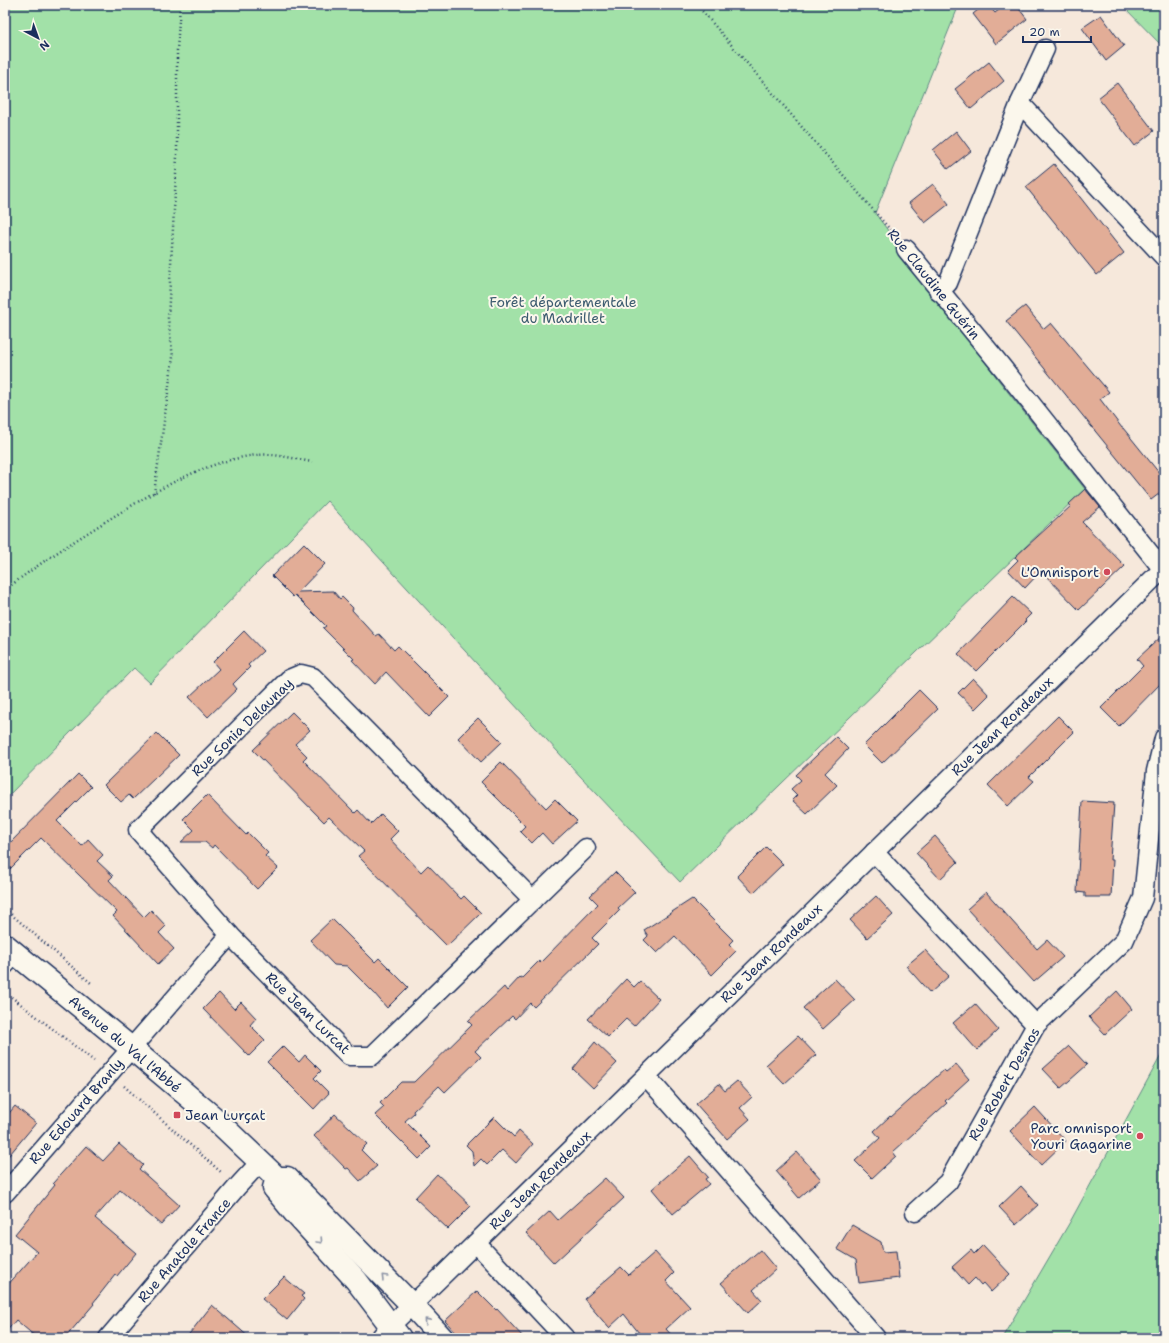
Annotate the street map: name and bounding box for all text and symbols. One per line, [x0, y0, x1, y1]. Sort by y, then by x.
north arrow [18, 18, 58, 58]
scale bar [1023, 18, 1091, 44]
text: 20 m [1029, 24, 1060, 40]
text: N [36, 37, 52, 54]
street label: Rue Claudine Guérin [884, 225, 985, 344]
park label: Forêt départementale du Madrillet [489, 293, 637, 327]
place label: L'Omnisport [1021, 563, 1099, 581]
marker: L'Omnisport [1102, 567, 1112, 577]
street label: Rue Jean Rondeaux [947, 673, 1057, 779]
street label: Rue Sonia Delaunay [187, 674, 297, 780]
street label: Rue Jean Rondeaux [716, 900, 826, 1006]
street label: Rue Jean Lurcat [262, 968, 354, 1058]
street label: Avenue du Val l'Abbé [65, 991, 185, 1097]
street label: Rue Robert Desnos [964, 1024, 1044, 1144]
street label: Rue Edouard Branly [25, 1054, 127, 1168]
place label: Jean Lurçat [185, 1106, 266, 1124]
marker: Jean Lurçat [172, 1110, 182, 1120]
place label: Parc omnisport Youri Gagarine [1031, 1119, 1132, 1153]
street label: Rue Jean Rondeaux [485, 1127, 595, 1233]
marker: Parc omnisport Youri Gagarine [1135, 1131, 1145, 1141]
street label: Rue Anatole France [134, 1194, 234, 1306]
one-way arrow [315, 1236, 323, 1244]
one-way arrow [382, 1274, 389, 1282]
one-way arrow [424, 1319, 431, 1326]

